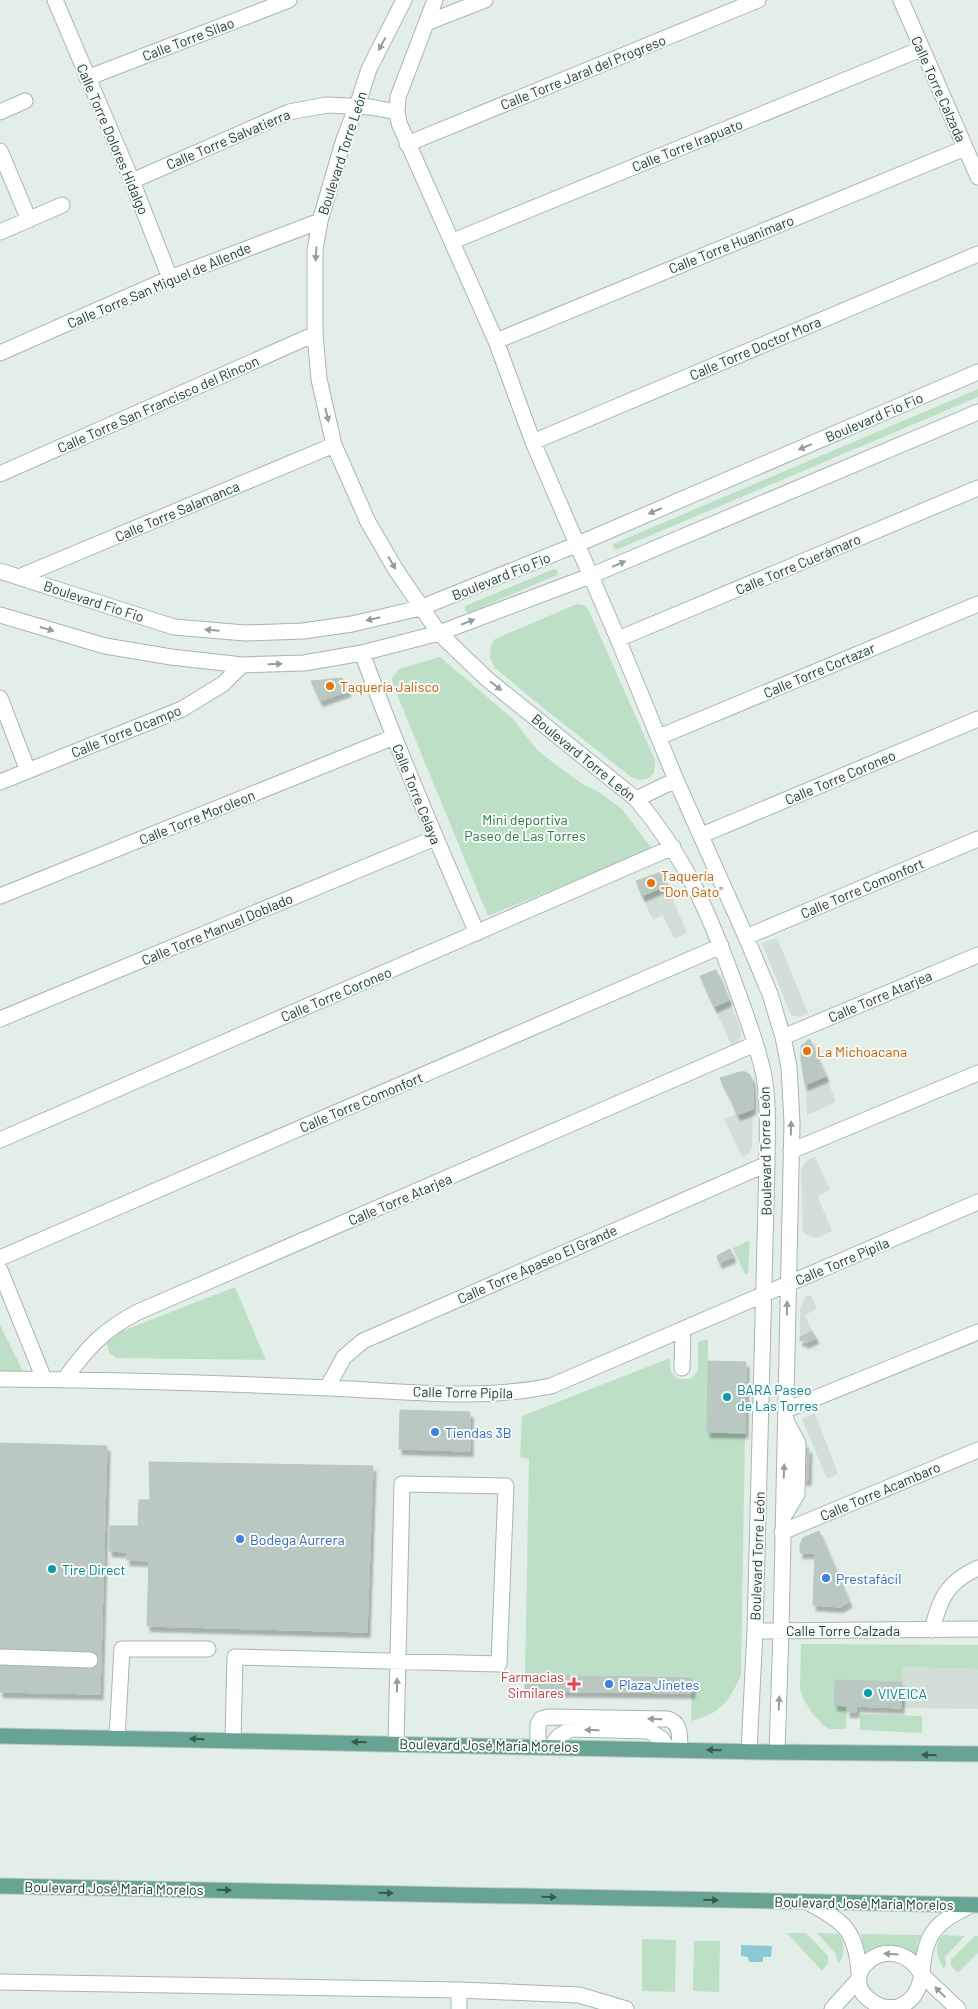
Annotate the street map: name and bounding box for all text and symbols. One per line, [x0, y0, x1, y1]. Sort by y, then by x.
street label: Calle Torre Silao [140, 14, 236, 64]
street label: Calle Torre Jaral del Progreso [498, 31, 668, 113]
street label: Calle Torre Calzada [908, 33, 970, 145]
one-way arrow [378, 37, 387, 50]
street label: Calle Torre Dolores Hidalgo [73, 61, 153, 217]
street label: Boulevard Torre León [314, 89, 370, 217]
street label: Calle Torre Salvatierra [164, 105, 292, 173]
street label: Calle Torre Irapuato [629, 115, 745, 175]
street label: Calle Torre Huanimaro [666, 211, 796, 277]
street label: Calle Torre San Miguel de Allende [65, 239, 253, 331]
one-way arrow [311, 246, 319, 262]
street label: Calle Torre Doctor Mora [687, 313, 823, 383]
street label: Calle Torre San Francisco del Rincon [55, 352, 261, 456]
street label: Boulevard Fio Fio [823, 389, 925, 445]
one-way arrow [323, 407, 331, 423]
one-way arrow [798, 443, 812, 451]
street label: Calle Torre Salamanca [112, 477, 242, 545]
one-way arrow [648, 507, 662, 515]
street label: Calle Torre Cuerámaro [733, 530, 863, 598]
street label: Boulevard Fio Fio [449, 549, 553, 603]
one-way arrow [388, 557, 397, 570]
one-way arrow [612, 559, 626, 567]
street label: Boulevard Fio Fio [42, 577, 146, 625]
one-way arrow [366, 615, 381, 623]
one-way arrow [460, 618, 475, 626]
one-way arrow [39, 625, 54, 633]
one-way arrow [204, 626, 220, 634]
street label: Calle Torre Cortazar [761, 639, 877, 701]
one-way arrow [268, 659, 284, 667]
place label: Taquería Jalisco [340, 678, 439, 695]
marker: Taquería Jalisco [324, 680, 336, 692]
one-way arrow [489, 681, 502, 692]
street label: Calle Torre Ocampo [68, 701, 184, 761]
street label: Boulevard Torre León [529, 710, 639, 804]
street label: Calle Torre Celaya [389, 741, 445, 847]
street label: Calle Torre Coroneo [782, 746, 898, 808]
street label: Calle Torre Moroleon [137, 786, 257, 848]
park label: Mini deportiva Paseo de Las Torres [464, 811, 586, 844]
street label: Calle Torre Comonfort [798, 854, 926, 922]
place label: Taquería "Don Gato" [661, 867, 723, 900]
marker: Taquería "Don Gato" [645, 877, 657, 889]
street label: Calle Torre Manuel Doblado [139, 889, 295, 969]
street label: Calle Torre Coroneo [278, 963, 394, 1025]
street label: Calle Torre Atarjea [826, 967, 934, 1025]
place label: La Michoacana [817, 1043, 907, 1060]
marker: La Michoacana [801, 1045, 813, 1057]
street label: Calle Torre Comonfort [297, 1068, 425, 1136]
street label: Boulevard Torre León [755, 1086, 775, 1216]
one-way arrow [787, 1120, 795, 1136]
street label: Calle Torre Atarjea [346, 1170, 454, 1228]
street label: Calle Torre Apaseo El Grande [454, 1221, 620, 1307]
street label: Calle Torre Pípila [793, 1234, 891, 1288]
one-way arrow [784, 1300, 792, 1316]
place label: BARA Paseo de Las Torres [737, 1381, 819, 1414]
street label: Calle Torre Pípila [413, 1383, 513, 1401]
marker: BARA Paseo de Las Torres [721, 1391, 733, 1403]
place label: Tiendas 3B [445, 1424, 512, 1441]
marker: Tiendas 3B [429, 1426, 441, 1438]
street label: Calle Torre Acambaro [817, 1458, 943, 1524]
one-way arrow [780, 1463, 788, 1479]
street label: Boulevard Torre León [746, 1491, 768, 1621]
place label: Bodega Aurrera [250, 1531, 345, 1548]
marker: Bodega Aurrera [234, 1533, 246, 1545]
place label: Tire Direct [62, 1561, 126, 1578]
marker: Tire Direct [46, 1563, 58, 1575]
place label: Prestafácil [836, 1570, 901, 1587]
marker: Prestafácil [820, 1572, 832, 1584]
street label: Calle Torre Calzada [786, 1622, 900, 1639]
place label: Farmacias Similares [501, 1668, 564, 1701]
one-way arrow [394, 1676, 402, 1692]
place label: Plaza Jinetes [619, 1676, 700, 1693]
marker: Farmacias Similares [568, 1678, 580, 1690]
marker: Plaza Jinetes [603, 1678, 615, 1690]
place label: VIVEICA [878, 1685, 928, 1702]
marker: VIVEICA [862, 1687, 874, 1699]
one-way arrow [775, 1695, 783, 1711]
one-way arrow [647, 1715, 663, 1723]
one-way arrow [584, 1726, 600, 1734]
one-way arrow [189, 1735, 205, 1743]
street label: Boulevard José María Morelos [399, 1735, 579, 1755]
one-way arrow [351, 1738, 367, 1746]
one-way arrow [706, 1746, 722, 1754]
one-way arrow [921, 1750, 937, 1758]
street label: Boulevard José María Morelos [24, 1878, 204, 1898]
one-way arrow [216, 1886, 232, 1894]
one-way arrow [378, 1890, 394, 1898]
one-way arrow [541, 1893, 557, 1901]
street label: Boulevard José María Morelos [774, 1893, 954, 1913]
one-way arrow [703, 1896, 719, 1904]
one-way arrow [882, 1950, 898, 1958]
one-way arrow [934, 1986, 946, 1998]

